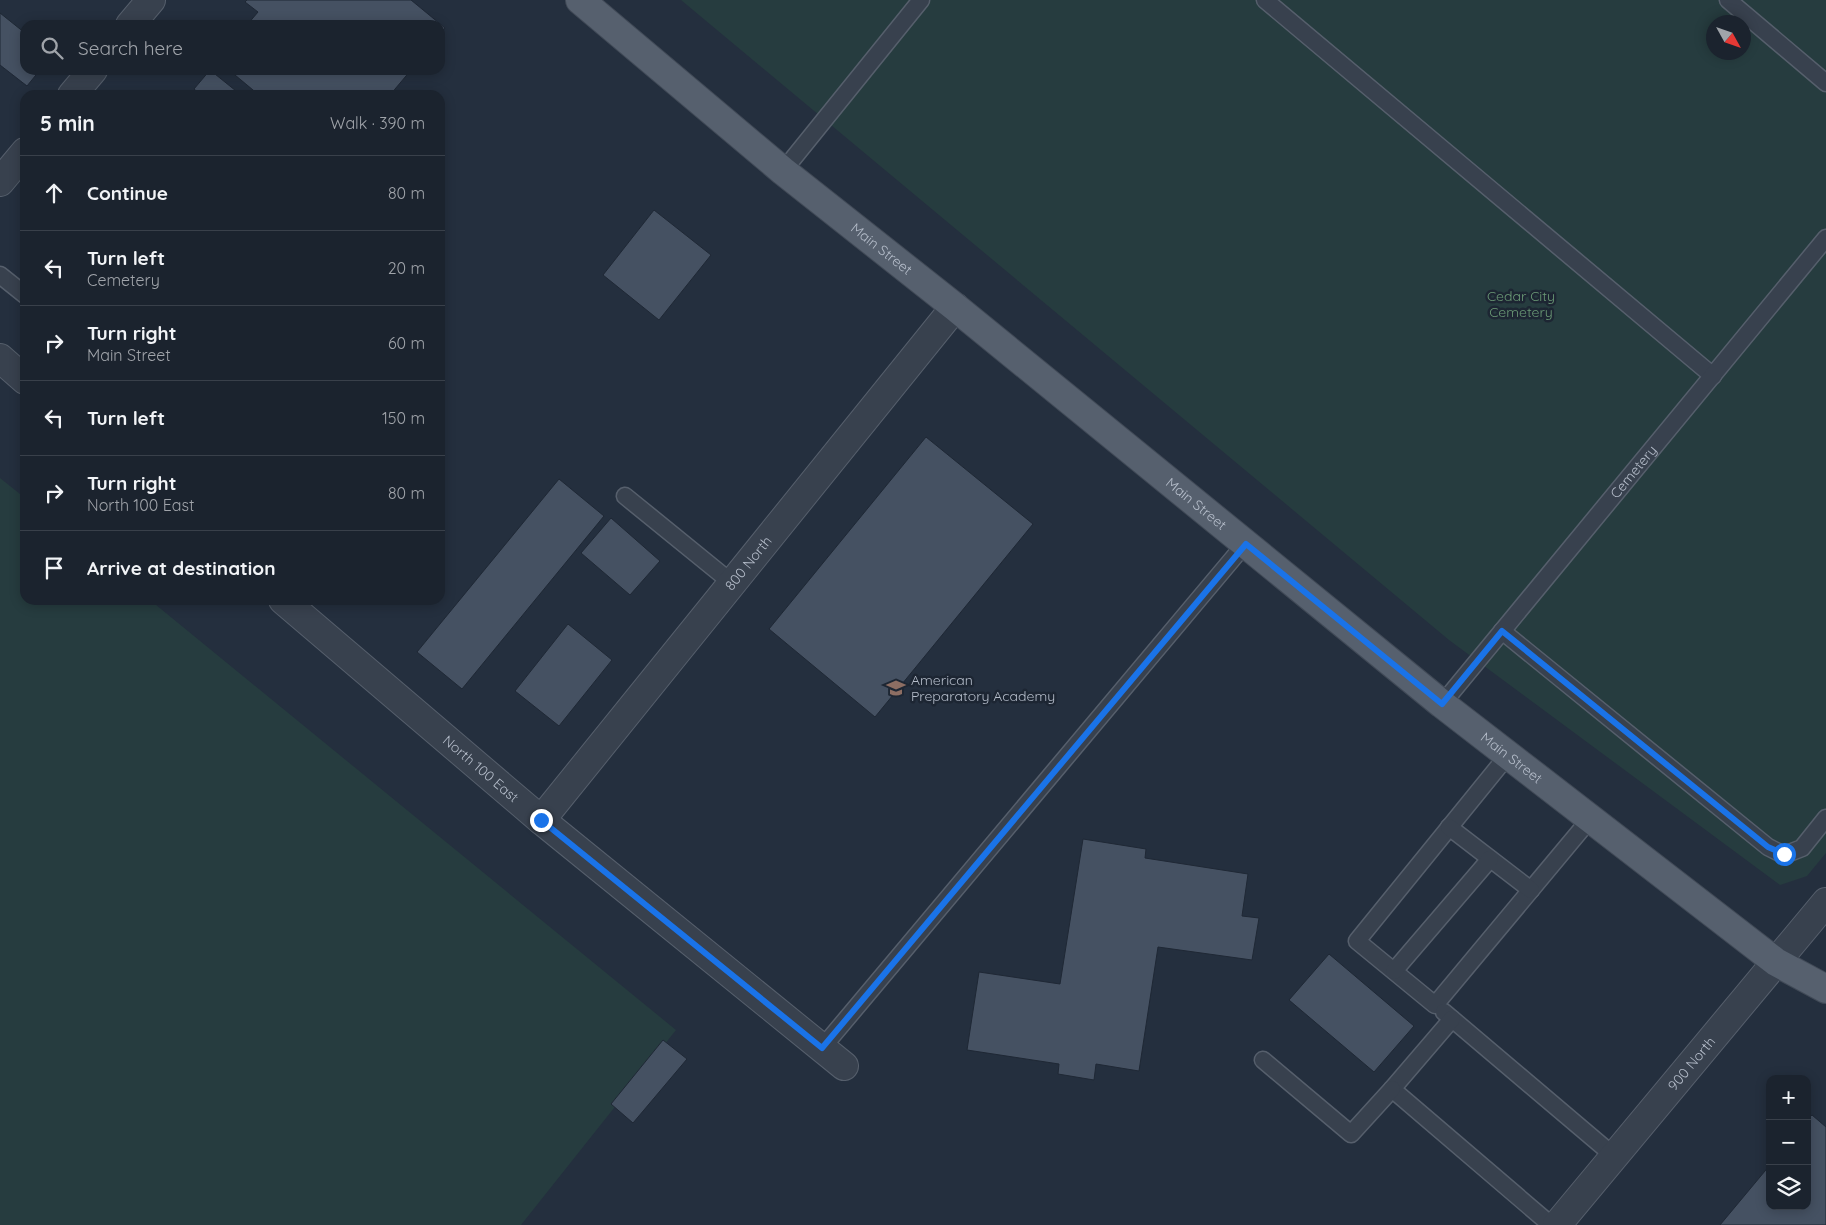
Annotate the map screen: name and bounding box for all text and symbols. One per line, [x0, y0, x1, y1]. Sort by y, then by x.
north arrow [1706, 15, 1751, 60]
search box [20, 20, 445, 75]
icon: search [38, 34, 66, 62]
text: Search here [78, 36, 183, 60]
text: 5 min [40, 110, 95, 136]
text: Walk · 390 m [330, 113, 425, 133]
icon: ahead [40, 179, 68, 207]
text: Continue [87, 181, 168, 205]
text: 80 m [388, 183, 425, 203]
street label: Main Street [847, 219, 916, 279]
text: Turn left [87, 246, 165, 270]
icon: left [40, 254, 68, 282]
text: 20 m [388, 258, 425, 278]
text: Cemetery [87, 270, 160, 290]
park label: Cedar City Cemetery [1487, 287, 1555, 321]
text: Turn right [87, 321, 176, 345]
icon: right [40, 329, 68, 357]
text: 60 m [388, 333, 425, 353]
text: Main Street [87, 345, 171, 365]
icon: left [40, 404, 68, 432]
text: Turn left [87, 406, 165, 430]
text: 150 m [382, 408, 425, 428]
street label: Cemetery [1606, 441, 1661, 502]
text: Turn right [87, 471, 176, 495]
street label: Main Street [1162, 474, 1231, 534]
icon: right [40, 479, 68, 507]
text: 80 m [388, 483, 425, 503]
text: North 100 East [87, 495, 194, 515]
street label: 800 North [721, 532, 776, 594]
icon: arrive [40, 554, 68, 582]
text: Arrive at destination [87, 556, 276, 580]
place label: American Preparatory Academy [911, 671, 1055, 705]
school or university icon: American Preparatory Academy [885, 677, 907, 699]
street label: Main Street [1477, 728, 1546, 787]
street label: North 100 East [439, 731, 523, 806]
route end [530, 809, 553, 832]
route start [1773, 843, 1796, 866]
street label: 900 North [1664, 1033, 1719, 1094]
map controls [1766, 1075, 1811, 1210]
button: + [1766, 1075, 1811, 1120]
button: − [1766, 1120, 1811, 1165]
button: layers [1766, 1165, 1811, 1210]

